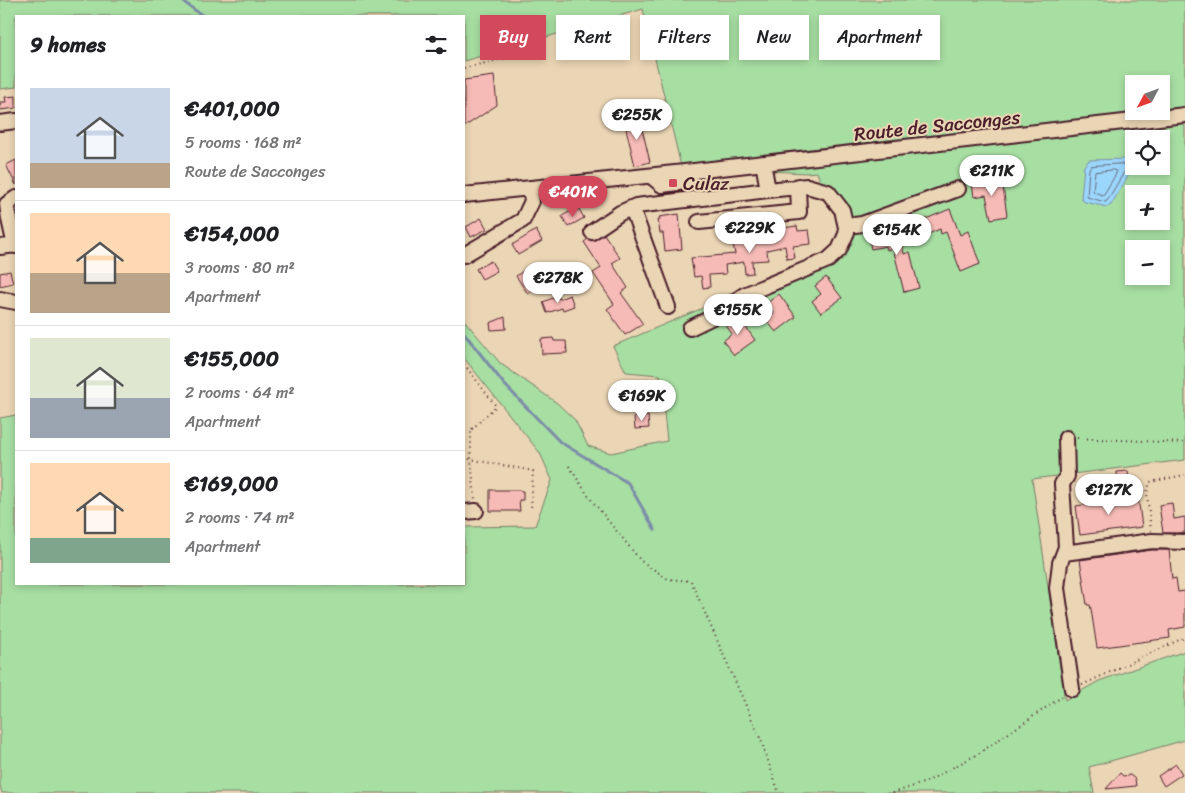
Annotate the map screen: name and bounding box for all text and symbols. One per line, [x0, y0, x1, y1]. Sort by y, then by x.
chip: Buy [480, 15, 546, 60]
chip: Rent [556, 15, 630, 60]
chip: Filters [640, 15, 729, 60]
chip: New [739, 15, 809, 60]
chip: Apartment [819, 15, 940, 60]
text: 9 homes [30, 26, 106, 64]
icon: filters [422, 31, 450, 59]
north arrow [1125, 75, 1170, 120]
map controls [1125, 75, 1170, 285]
text: €401,000 [185, 90, 280, 128]
pin: €255K [602, 98, 672, 141]
text: €255K [612, 100, 662, 129]
street label: Route de Sacconges [852, 100, 1022, 151]
icon: home [70, 108, 130, 168]
text: 5 rooms · 168 m² [185, 128, 302, 157]
button: locate [1125, 130, 1170, 175]
pin: €211K [957, 154, 1027, 197]
text: €211K [970, 156, 1014, 185]
text: Route de Sacconges [185, 157, 325, 186]
place label: Culaz [683, 167, 730, 200]
pin: €401K [538, 176, 608, 218]
text: €401K [549, 177, 597, 206]
marker: Culaz [667, 177, 679, 189]
button: + [1125, 185, 1170, 230]
pin: €229K [715, 212, 785, 254]
text: €229K [726, 213, 774, 242]
pin: €154K [862, 214, 932, 256]
text: €154,000 [185, 215, 279, 253]
text: €154K [874, 215, 921, 244]
icon: home [70, 233, 130, 293]
button: − [1125, 240, 1170, 285]
text: 3 rooms · 80 m² [185, 253, 295, 282]
pin: €278K [523, 262, 593, 304]
text: €278K [534, 263, 582, 292]
text: Apartment [185, 282, 261, 311]
pin: €155K [703, 294, 773, 336]
text: €155K [715, 295, 761, 324]
text: €155,000 [185, 340, 279, 378]
icon: home [70, 358, 130, 418]
text: 2 rooms · 64 m² [185, 378, 295, 407]
pin: €169K [607, 380, 677, 422]
text: €169K [619, 381, 665, 410]
text: Apartment [185, 407, 261, 436]
text: €169,000 [185, 465, 278, 503]
pin: €127K [1074, 474, 1144, 516]
text: €127K [1086, 475, 1132, 504]
icon: home [70, 483, 130, 543]
text: 2 rooms · 74 m² [185, 503, 295, 532]
text: Apartment [185, 532, 261, 561]

